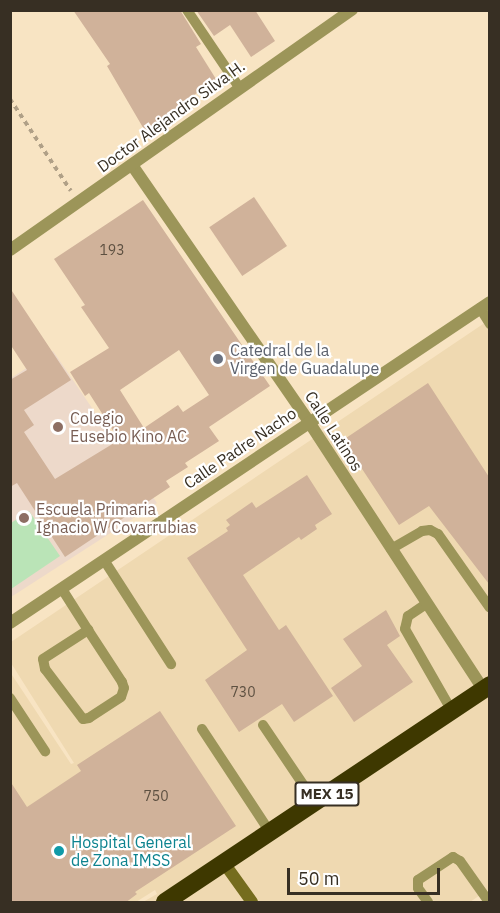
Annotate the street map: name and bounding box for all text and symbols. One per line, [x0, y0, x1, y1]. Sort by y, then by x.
street label: Doctor Alejandro Silva H. [93, 56, 249, 176]
house number: 193 [99, 242, 125, 258]
place label: Catedral de la Virgen de Guadalupe [230, 340, 379, 378]
marker: Catedral de la Virgen de Guadalupe [211, 352, 225, 366]
street label: Calle Latinos [301, 387, 367, 475]
street label: Calle Padre Nacho [180, 403, 300, 493]
place label: Colegio Eusebio Kino AC [70, 408, 187, 446]
marker: Colegio Eusebio Kino AC [51, 420, 65, 434]
place label: Escuela Primaria Ignacio W Covarrubias [36, 499, 197, 537]
marker: Escuela Primaria Ignacio W Covarrubias [17, 511, 31, 525]
house number: 730 [230, 684, 256, 700]
road number: MEX 15 [294, 782, 360, 806]
house number: 750 [143, 788, 169, 804]
place label: Hospital General de Zona IMSS [71, 832, 191, 870]
marker: Hospital General de Zona IMSS [52, 844, 66, 858]
scale bar [290, 856, 443, 894]
text: 50 m [298, 867, 340, 890]

